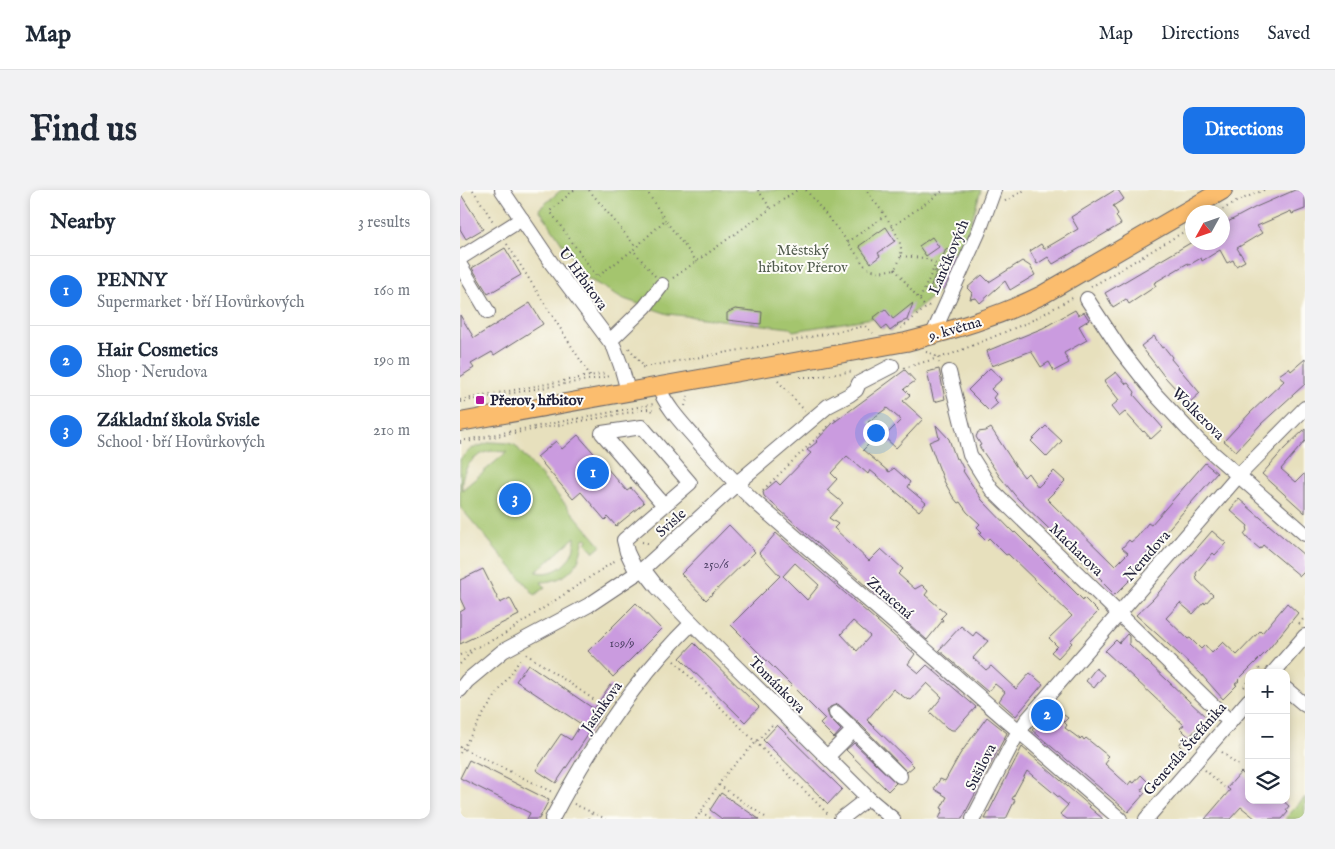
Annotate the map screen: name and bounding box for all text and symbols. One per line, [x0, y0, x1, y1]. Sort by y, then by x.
text: Map [25, 19, 71, 50]
text: Map [1099, 23, 1133, 46]
text: Directions [1161, 23, 1239, 46]
text: Saved [1267, 23, 1310, 46]
button: Directions [1183, 107, 1305, 154]
text: Find us [30, 108, 137, 153]
north arrow [1185, 205, 1230, 250]
text: Nearby [50, 209, 115, 236]
text: 3 results [358, 213, 410, 233]
street label: Lančíkových [925, 217, 973, 297]
park label: Městský hřbitov Přerov [758, 241, 848, 277]
street label: U Hřbitova [554, 244, 612, 314]
text: PENNY [97, 269, 167, 293]
text: 1 [63, 281, 69, 301]
text: 160 m [374, 281, 410, 301]
text: Supermarket · bří Hovůrkových [97, 293, 305, 313]
street label: 9. května [925, 312, 984, 346]
text: Hair Cosmetics [97, 339, 218, 363]
text: 2 [62, 351, 70, 371]
text: 190 m [373, 351, 410, 371]
text: Shop · Nerudova [97, 363, 207, 383]
street label: Wolkerova [1168, 384, 1229, 445]
place label: Přerov, hřbitov [490, 391, 584, 410]
marker: Přerov, hřbitov [474, 394, 486, 406]
text: Základní škola Svisle [97, 409, 260, 433]
your location [863, 420, 889, 446]
text: 3 [63, 421, 69, 441]
text: 210 m [373, 421, 410, 441]
text: School · bří Hovůrkových [97, 433, 265, 453]
pin: 1 [577, 454, 609, 492]
pin: 3 [499, 480, 531, 518]
street label: Svisle [652, 504, 690, 542]
street label: Macharova [1045, 520, 1107, 581]
street label: Nerudova [1120, 526, 1175, 586]
house number: 250/6 [704, 557, 729, 572]
street label: Ztracená [863, 573, 918, 624]
house number: 109/9 [610, 636, 634, 651]
street label: Tománkova [745, 653, 810, 718]
map controls [1245, 669, 1290, 804]
button: + [1245, 669, 1290, 714]
street label: Jasínkova [576, 677, 627, 738]
pin: 2 [1031, 696, 1063, 734]
street label: Generála Štefánika [1139, 698, 1231, 800]
button: − [1245, 714, 1290, 759]
street label: Sušilova [961, 740, 1001, 794]
button: layers [1245, 759, 1290, 804]

